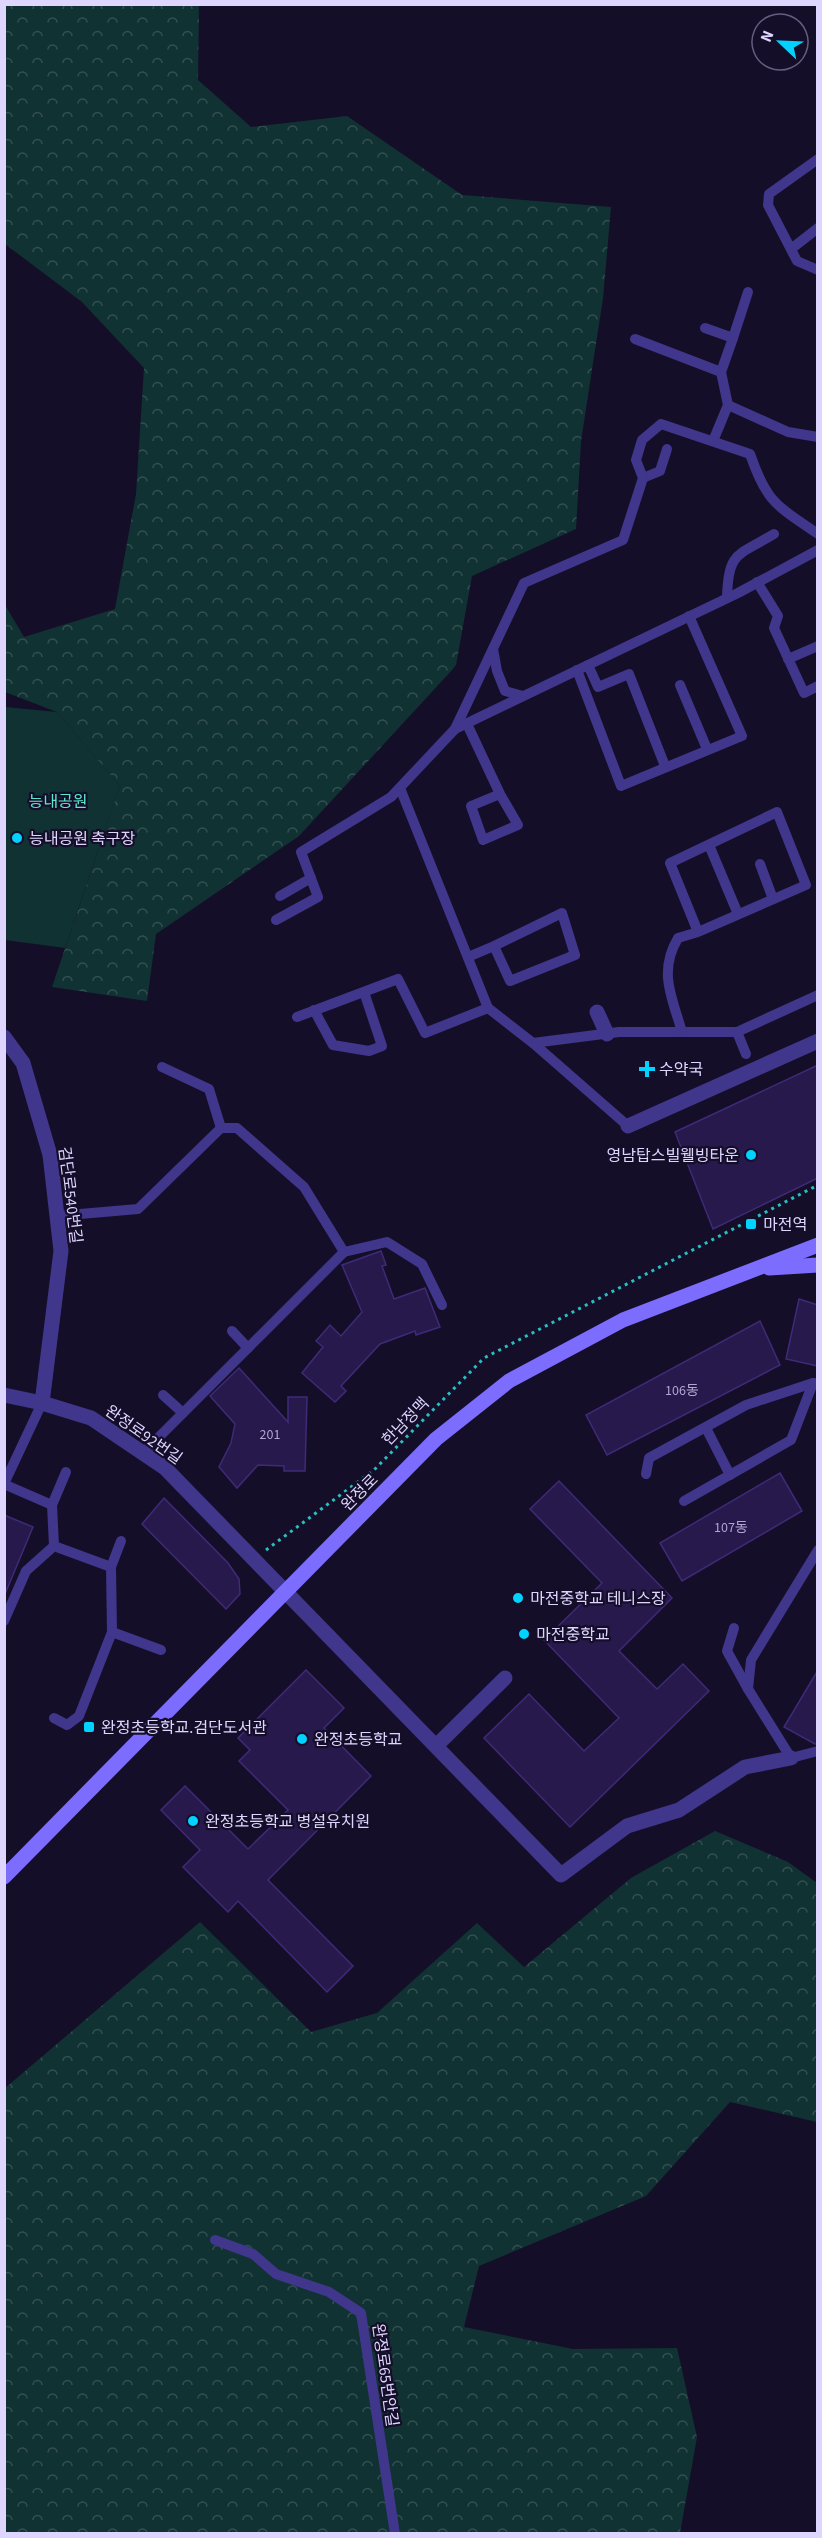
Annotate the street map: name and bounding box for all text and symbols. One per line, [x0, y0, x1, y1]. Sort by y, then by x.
north arrow [750, 12, 810, 72]
text: N [755, 27, 779, 46]
park label: 능내공원 [29, 791, 87, 813]
place label: 능내공원 축구장 [29, 828, 136, 850]
marker: 능내공원 축구장 [10, 831, 24, 845]
place label: 수약국 [659, 1059, 703, 1081]
marker: 수약국 [640, 1062, 654, 1076]
street label: 검단로540번길 [53, 1145, 87, 1245]
place label: 영남탑스빌웰빙타운 [607, 1145, 739, 1167]
marker: 영남탑스빌웰빙타운 [744, 1148, 758, 1162]
place label: 마전역 [763, 1214, 807, 1236]
marker: 마전역 [744, 1217, 758, 1231]
house number: 106동 [665, 1381, 699, 1401]
street label: 한남정맥 [377, 1393, 434, 1451]
street label: 완정로92번길 [100, 1400, 186, 1470]
house number: 201 [260, 1425, 280, 1445]
street label: 완정로 [336, 1469, 383, 1516]
house number: 107동 [714, 1518, 748, 1538]
place label: 마전중학교 테니스장 [530, 1588, 666, 1610]
marker: 마전중학교 테니스장 [511, 1591, 525, 1605]
place label: 마전중학교 [536, 1624, 610, 1646]
marker: 마전중학교 [517, 1627, 531, 1641]
place label: 완정초등학교.검단도서관 [101, 1717, 267, 1739]
marker: 완정초등학교.검단도서관 [82, 1720, 96, 1734]
place label: 완정초등학교 [314, 1729, 402, 1751]
marker: 완정초등학교 [295, 1732, 309, 1746]
place label: 완정초등학교 병설유치원 [205, 1811, 370, 1833]
marker: 완정초등학교 병설유치원 [186, 1814, 200, 1828]
street label: 완정로65번안길 [367, 2322, 403, 2428]

